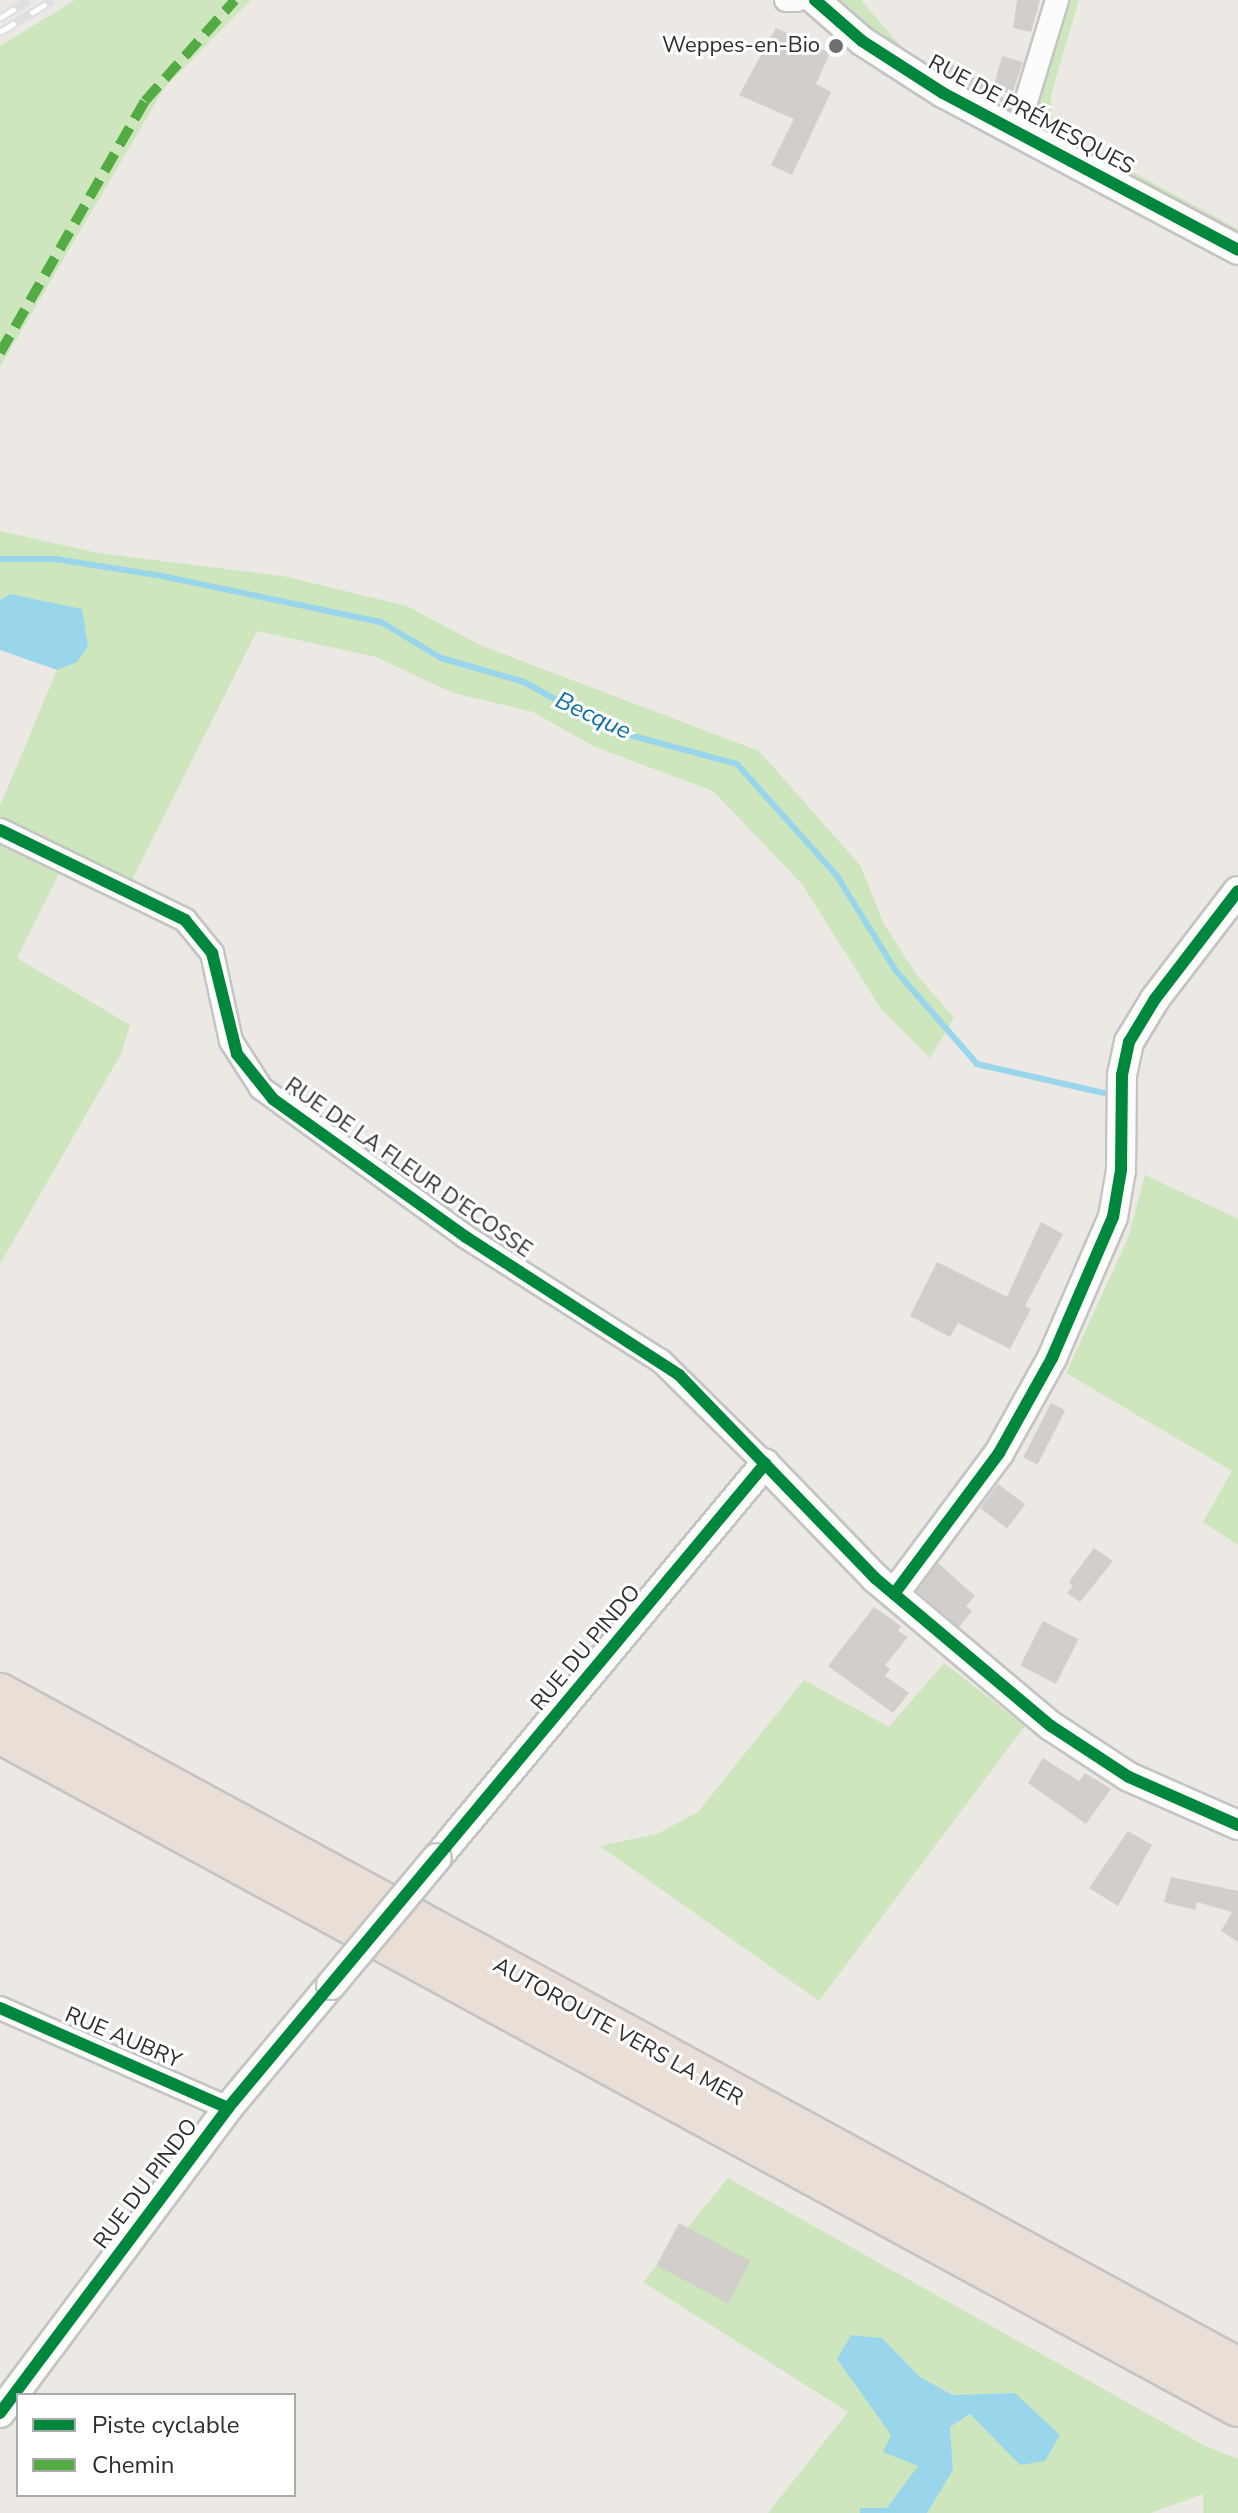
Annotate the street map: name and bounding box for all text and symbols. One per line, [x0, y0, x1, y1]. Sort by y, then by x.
place label: Weppes-en-Bio [662, 33, 820, 59]
marker: Weppes-en-Bio [827, 37, 845, 55]
street label: RUE DE PRÉMESQUES [924, 49, 1138, 181]
water label: Becque [551, 686, 635, 746]
street label: RUE DE LA FLEUR D'ECOSSE [279, 1072, 537, 1264]
street label: RUE DU PINDO [526, 1580, 646, 1716]
street label: AUTOROUTE VERS LA MER [488, 1952, 748, 2112]
street label: RUE AUBRY [61, 2002, 185, 2074]
street label: RUE DU PINDO [88, 2114, 204, 2254]
legend [16, 2393, 296, 2497]
text: Piste cyclable [92, 2409, 239, 2441]
text: Chemin [92, 2449, 174, 2481]

